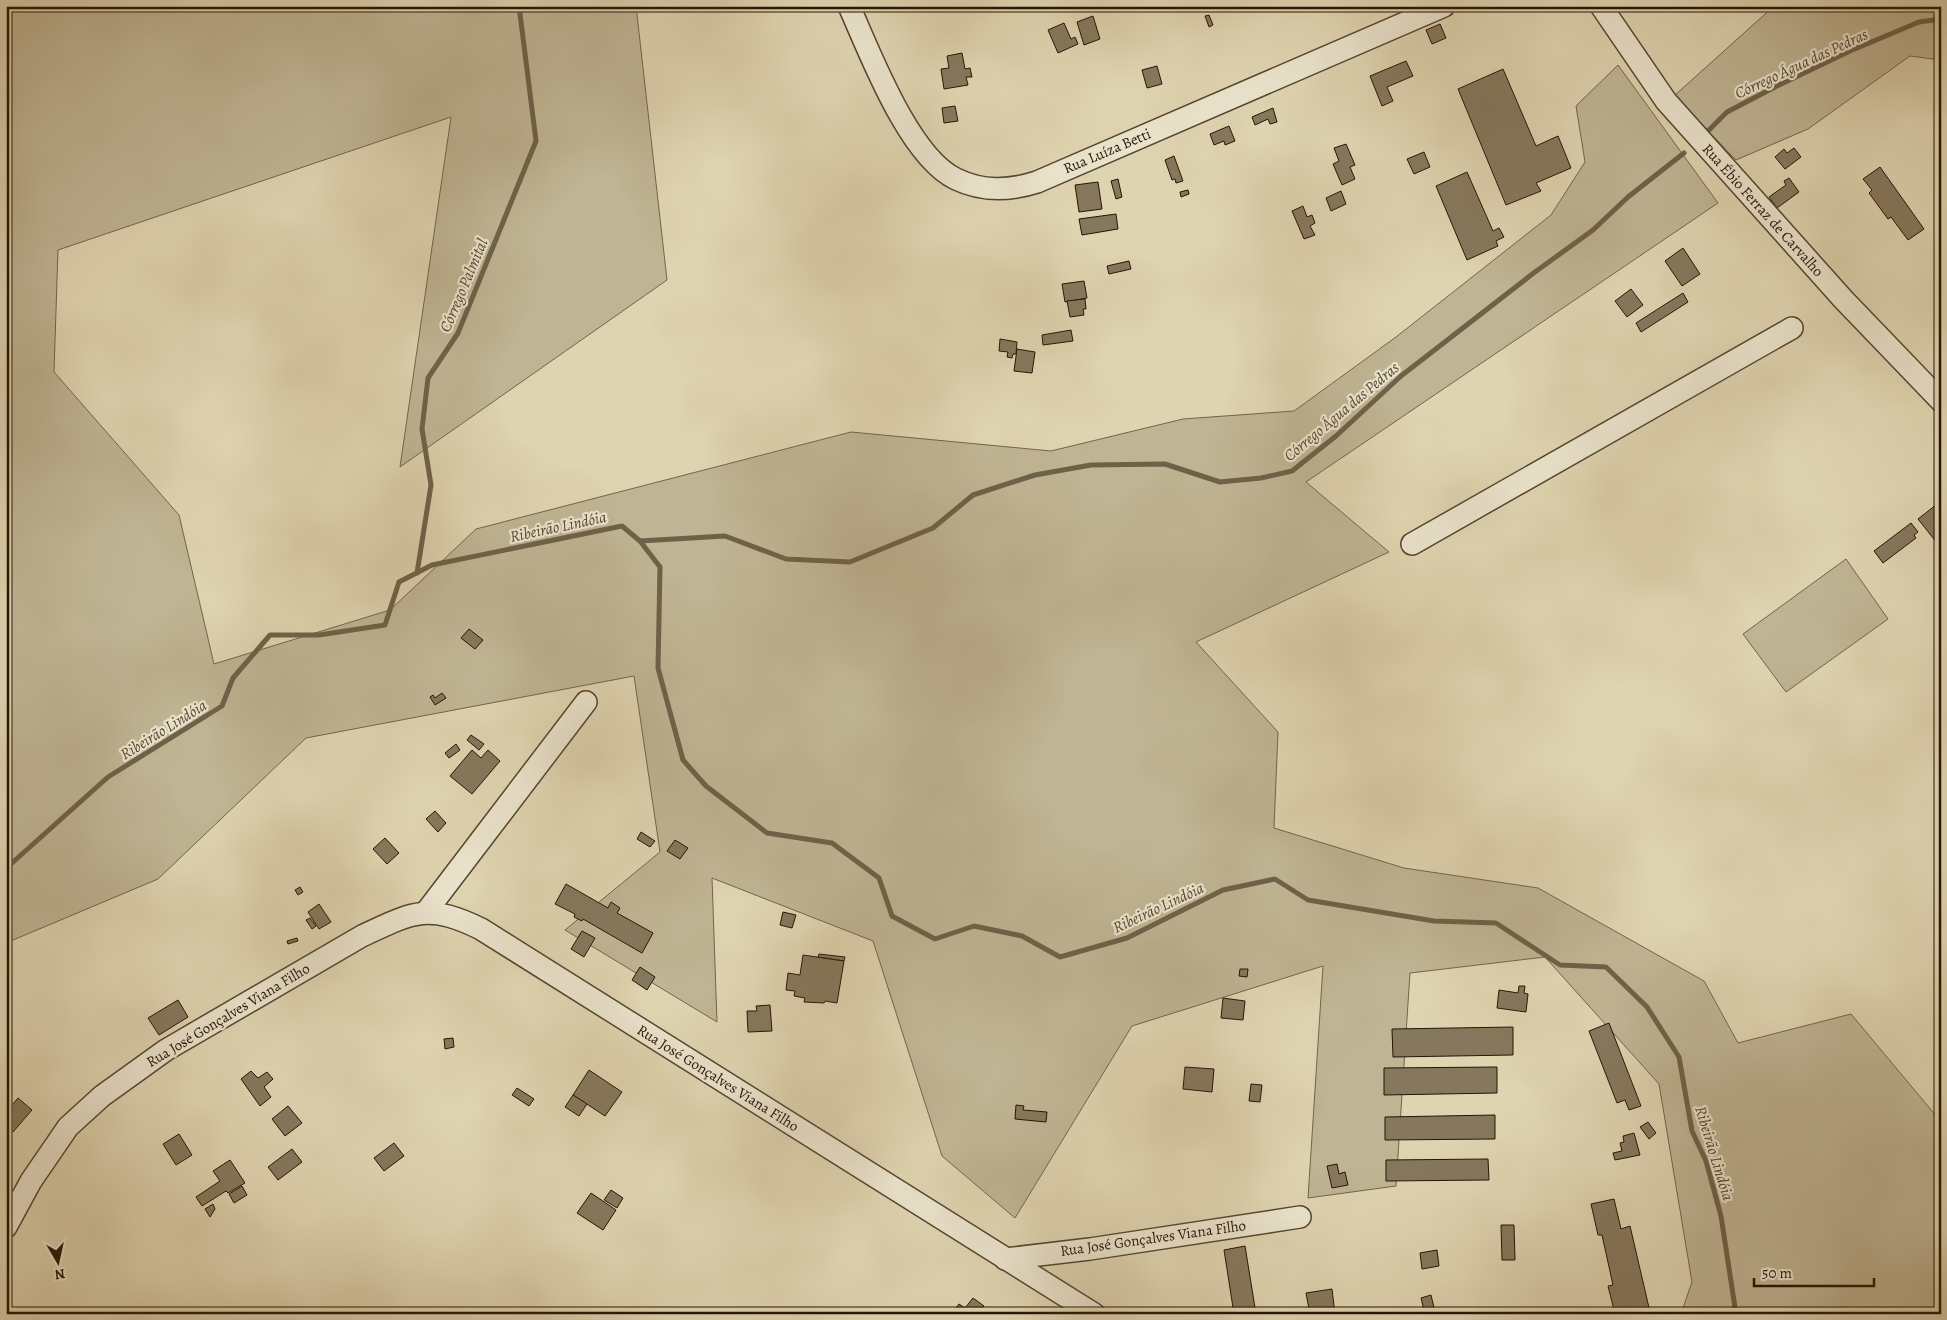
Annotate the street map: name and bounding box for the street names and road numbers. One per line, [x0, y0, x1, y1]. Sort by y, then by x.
street label: Rua Luíza Betti [1060, 124, 1154, 178]
street label: Rua Ébio Ferraz de Carvalho [1698, 139, 1828, 281]
street label: Rua José Gonçalves Viana Filho [143, 958, 313, 1072]
street label: Rua José Gonçalves Viana Filho [633, 1020, 803, 1136]
street label: Rua José Gonçalves Viana Filho [1059, 1215, 1247, 1261]

